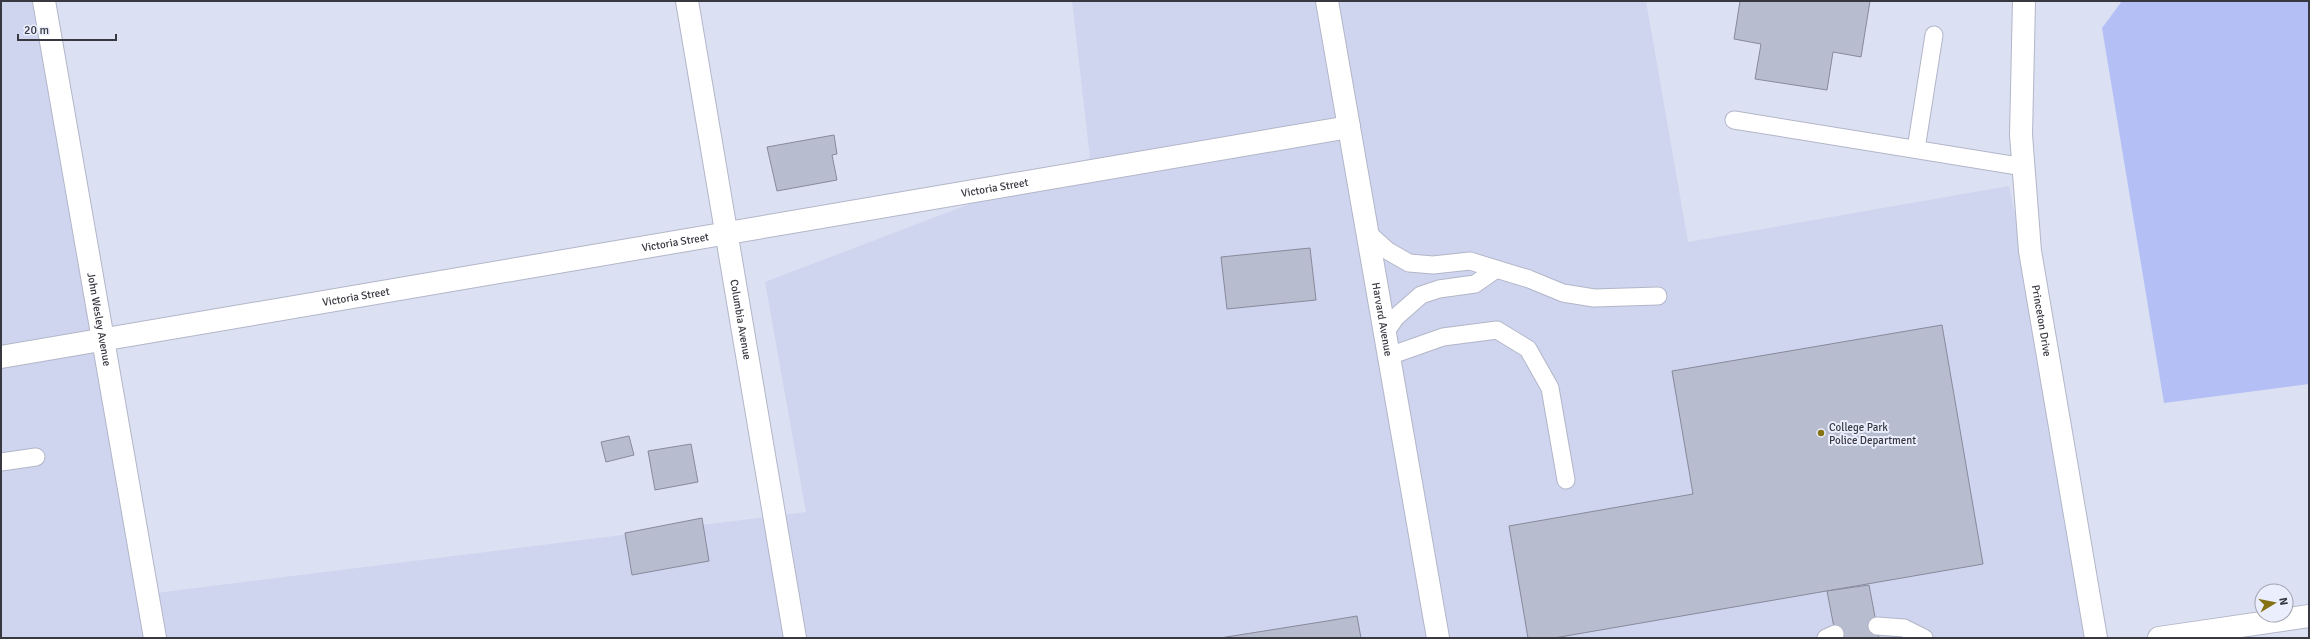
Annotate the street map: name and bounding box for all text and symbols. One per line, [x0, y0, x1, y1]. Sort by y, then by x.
scale bar [18, 16, 116, 42]
text: 20 m [24, 23, 49, 38]
street label: Victoria Street [960, 176, 1029, 200]
street label: Victoria Street [641, 230, 710, 255]
street label: John Wesley Avenue [84, 271, 114, 367]
street label: Columbia Avenue [727, 278, 754, 361]
street label: Harvard Avenue [1369, 281, 1395, 357]
street label: Princeton Drive [2029, 284, 2054, 358]
street label: Victoria Street [321, 285, 391, 309]
place label: College Park Police Department [1829, 421, 1916, 447]
marker: College Park Police Department [1816, 428, 1826, 438]
north arrow [2254, 583, 2294, 623]
text: N [2276, 596, 2290, 606]

